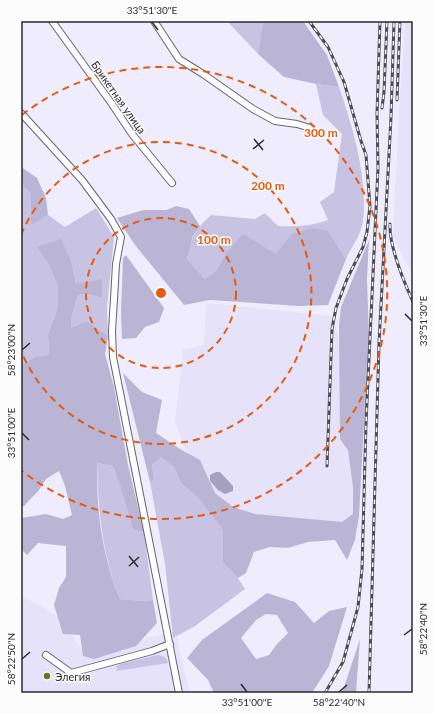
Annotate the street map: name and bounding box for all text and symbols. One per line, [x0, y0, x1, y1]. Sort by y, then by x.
text: 33°51'30"E [127, 4, 177, 16]
street label: Брикетная улица [89, 58, 149, 136]
text: 300 m [304, 125, 338, 140]
text: 200 m [251, 178, 285, 193]
text: 100 m [197, 232, 231, 247]
centre of rings [154, 286, 168, 300]
text: 33°51'30"E [417, 296, 429, 346]
text: 58°23'00"N [5, 324, 17, 376]
text: 33°51'00"E [5, 408, 17, 458]
text: 58°22'40"N [417, 603, 429, 655]
text: 58°22'50"N [5, 633, 17, 685]
place label: Элегия [55, 670, 91, 683]
marker: Элегия [42, 671, 52, 681]
text: 33°51'00"E [222, 696, 272, 708]
text: 58°22'40"N [313, 696, 365, 708]

